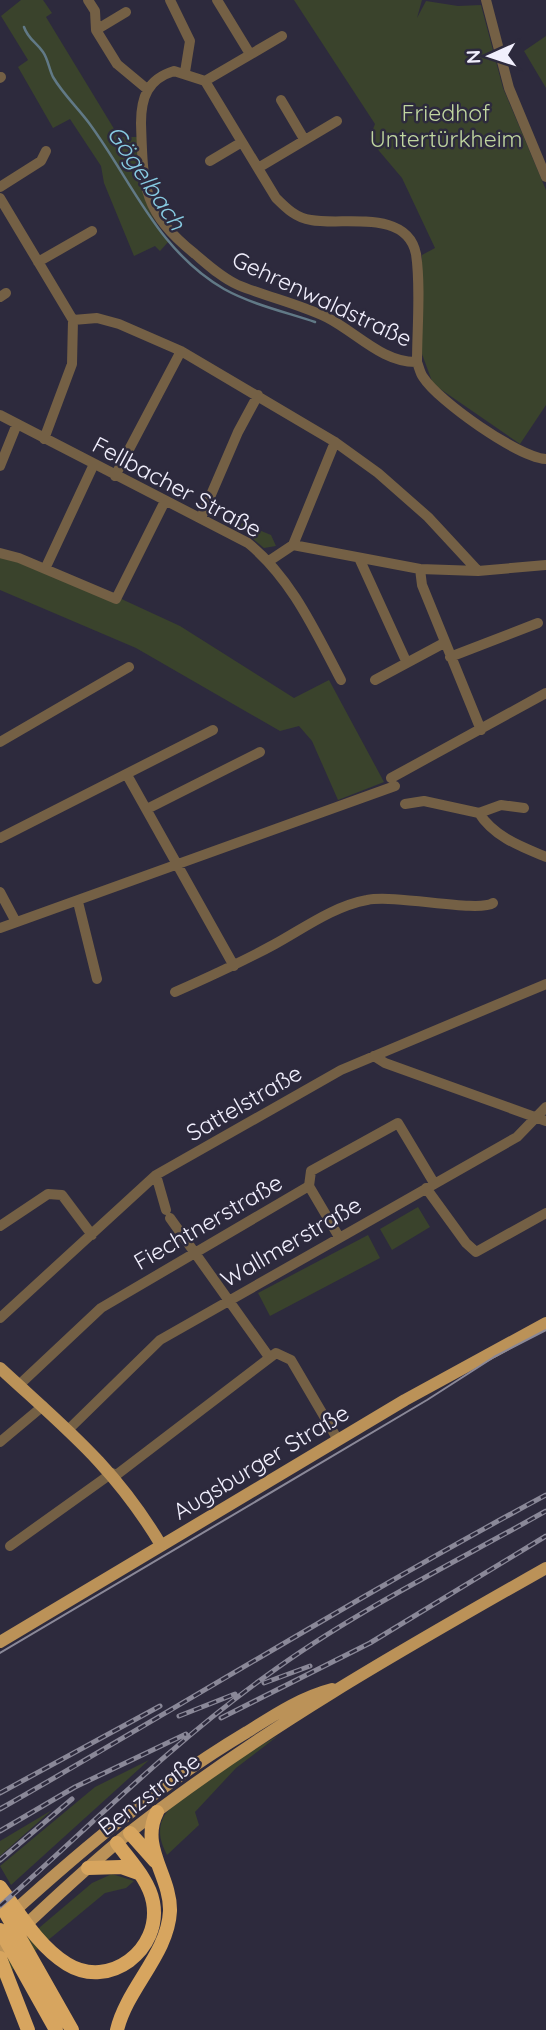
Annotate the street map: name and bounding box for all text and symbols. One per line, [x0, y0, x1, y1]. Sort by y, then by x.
north arrow [455, 21, 525, 91]
text: N [461, 49, 485, 64]
park label: Friedhof Untertürkheim [369, 98, 523, 153]
water label: Gögelbach [101, 119, 193, 236]
street label: Gehrenwaldstraße [228, 244, 417, 353]
street label: Fellbacher Straße [88, 430, 267, 543]
street label: Sattelstraße [181, 1058, 307, 1147]
street label: Fiechtnerstraße [128, 1167, 287, 1276]
street label: Wallmerstraße [215, 1190, 366, 1293]
street label: Augsburger Straße [167, 1398, 354, 1526]
street label: Benzstraße [92, 1746, 205, 1841]

